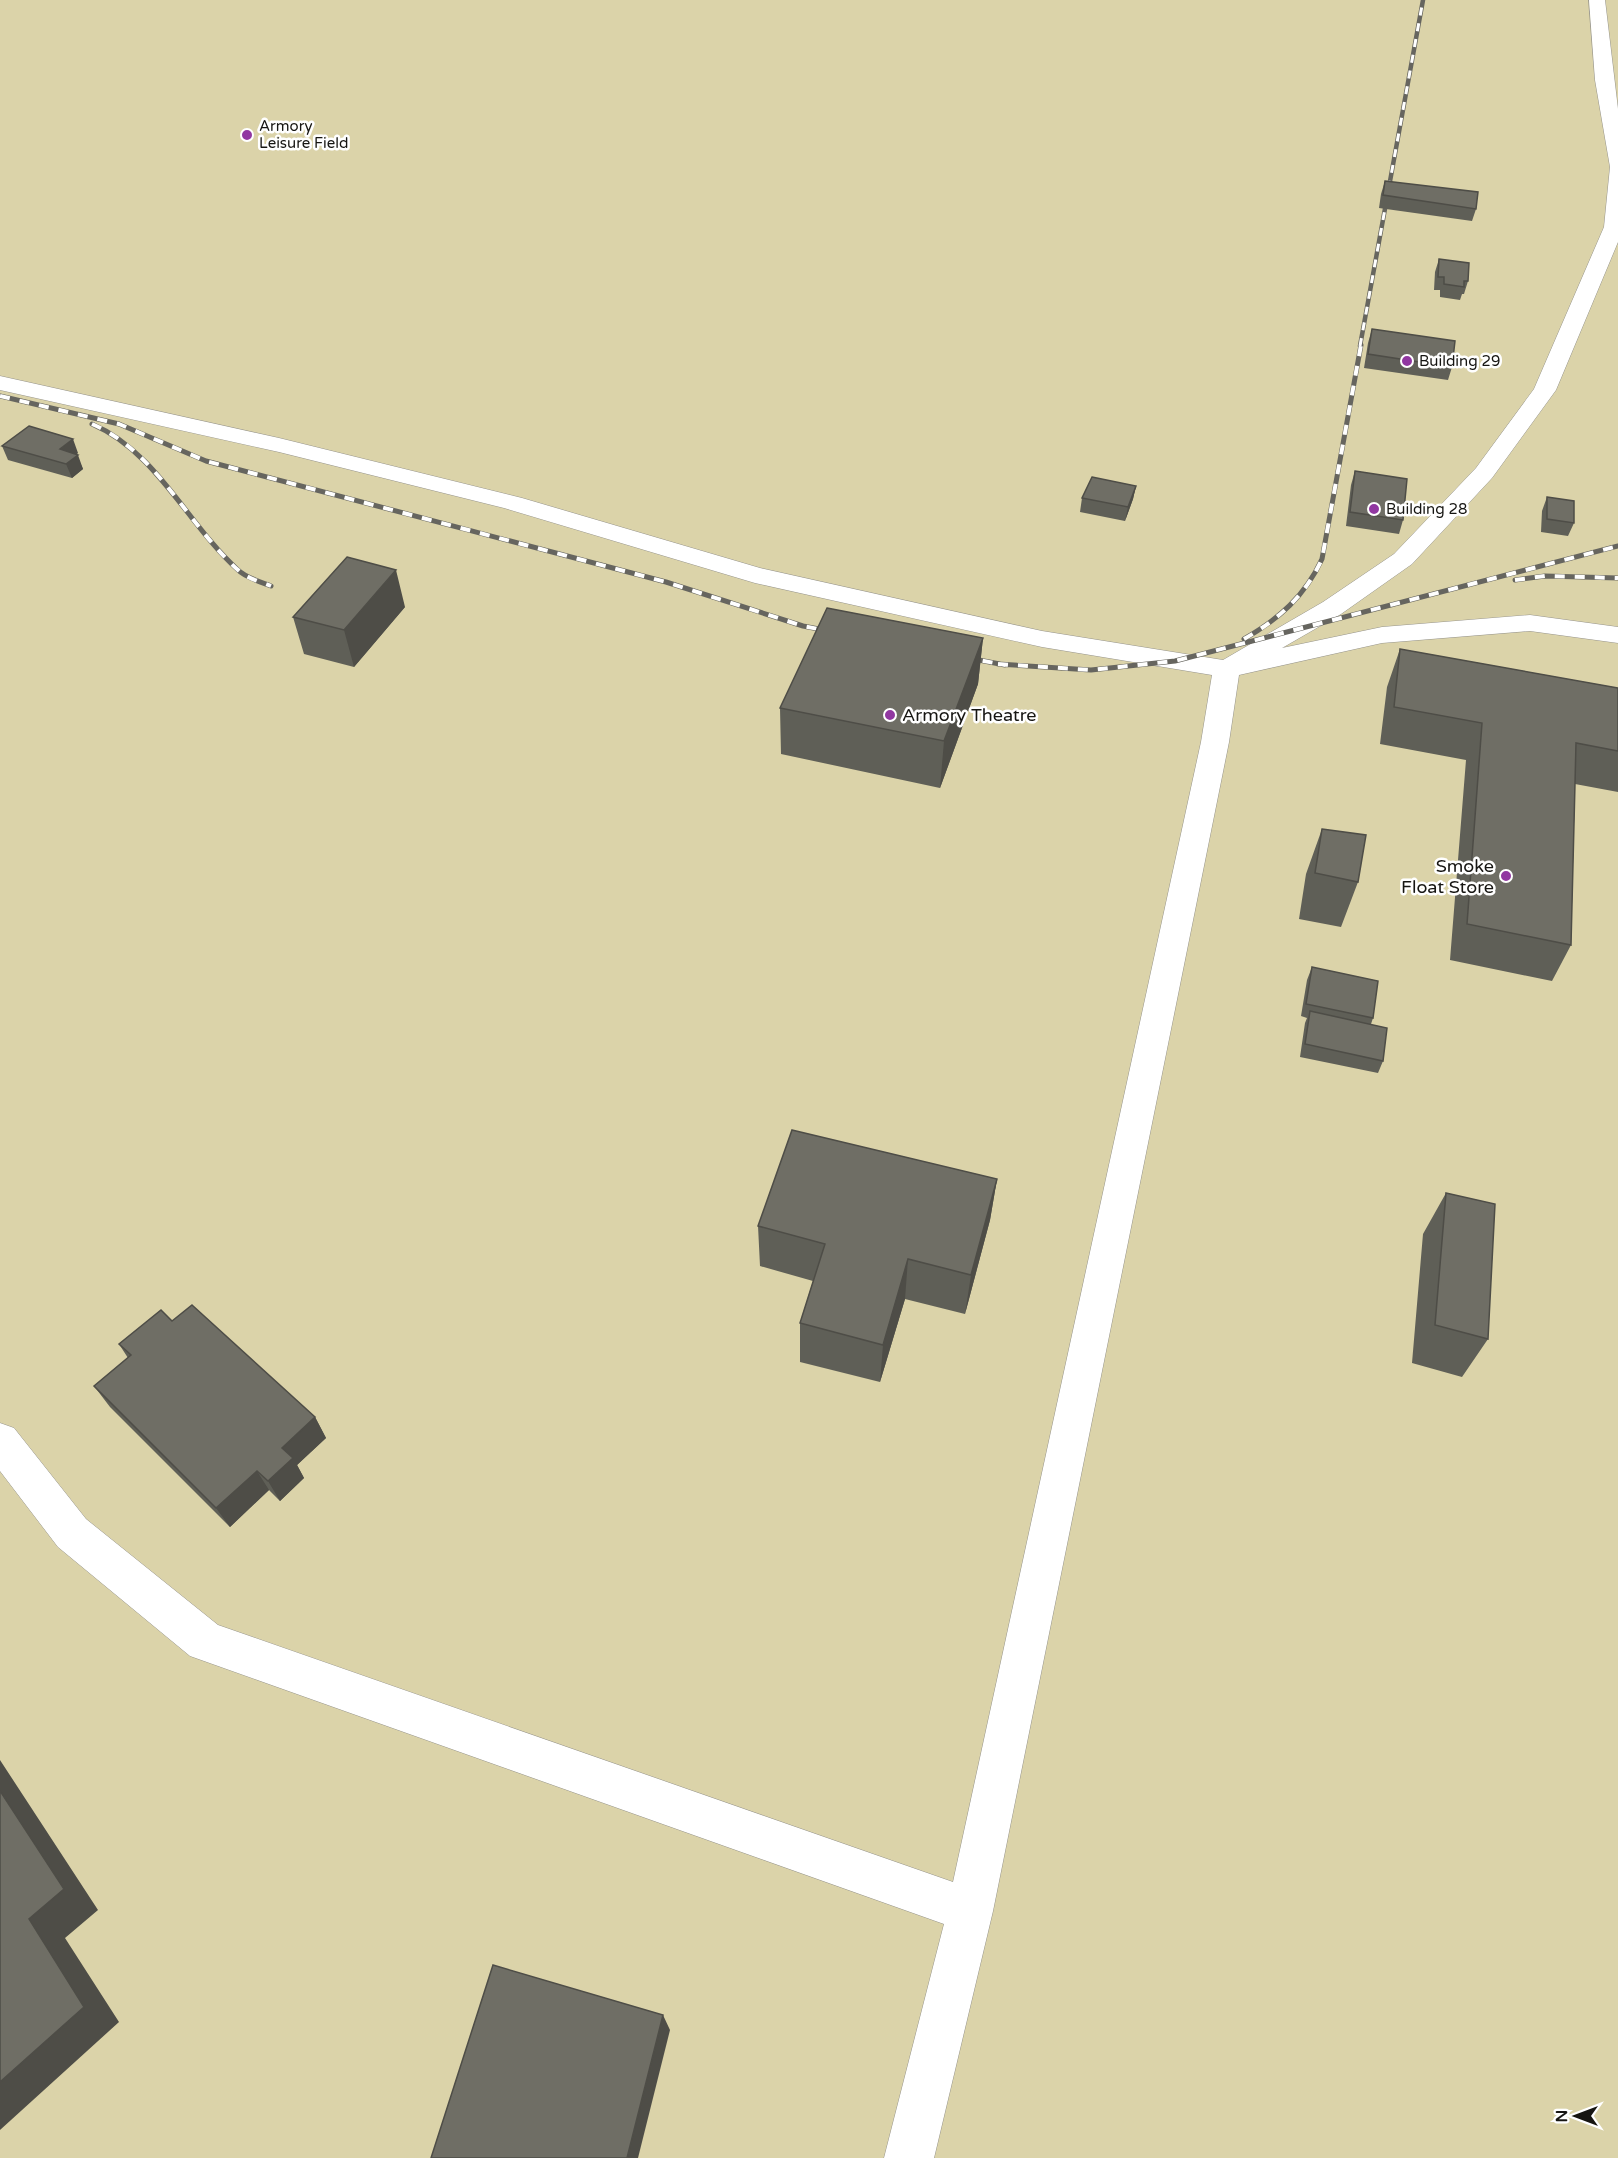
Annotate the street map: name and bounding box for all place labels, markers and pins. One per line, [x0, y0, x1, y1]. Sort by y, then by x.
place label: Armory Leisure Field [259, 117, 349, 152]
marker: Armory Leisure Field [240, 128, 254, 142]
place label: Building 29 [1419, 352, 1500, 370]
marker: Building 29 [1400, 354, 1414, 368]
place label: Building 28 [1386, 500, 1467, 518]
marker: Building 28 [1367, 502, 1381, 516]
place label: Armory Theatre [902, 704, 1037, 726]
marker: Armory Theatre [883, 708, 897, 722]
place label: Smoke Float Store [1401, 855, 1494, 898]
marker: Smoke Float Store [1499, 869, 1513, 883]

